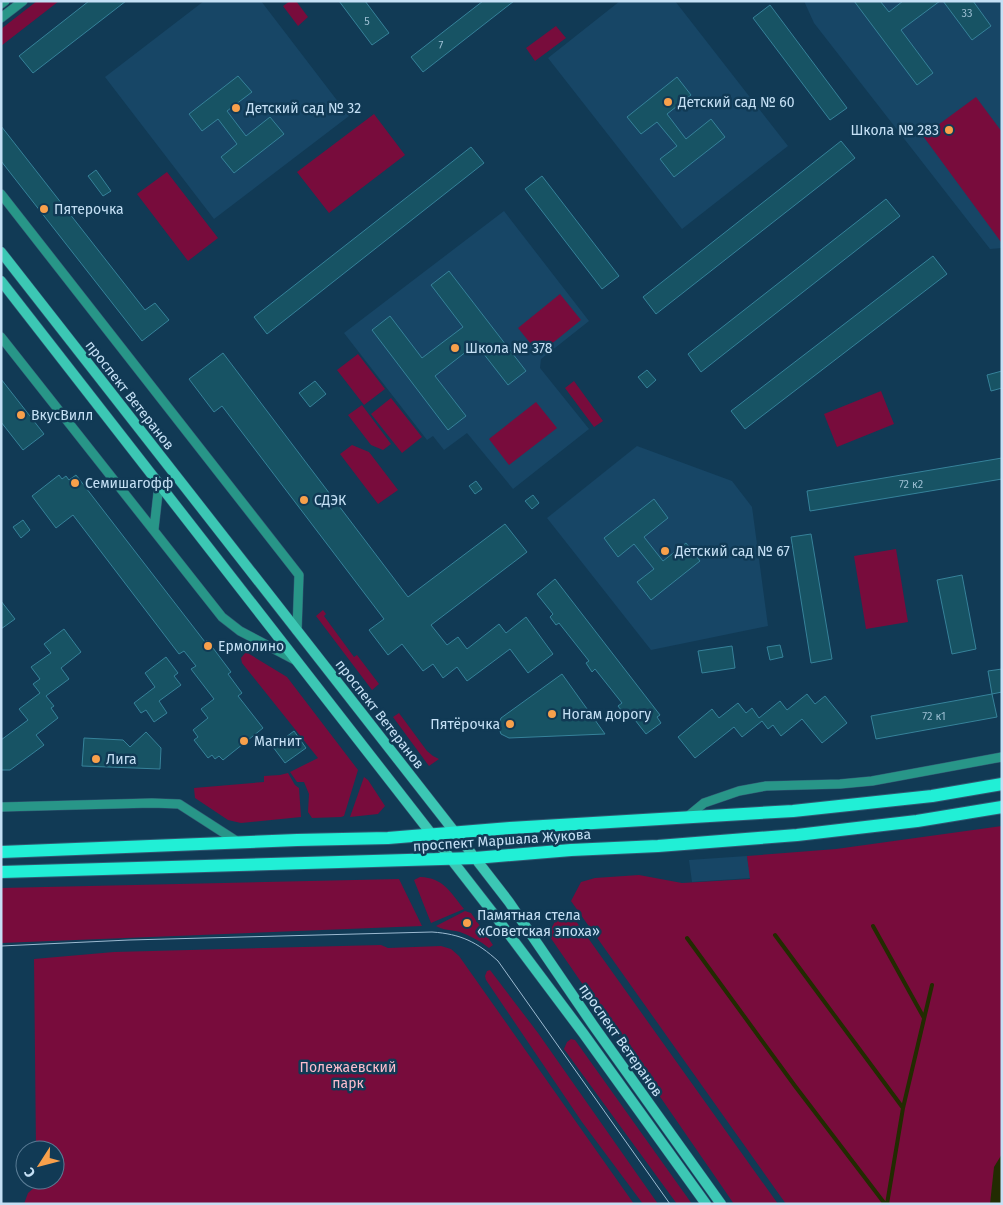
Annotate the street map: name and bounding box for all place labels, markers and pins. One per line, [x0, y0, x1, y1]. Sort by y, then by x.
place label: Детский сад № 60 [677, 94, 795, 111]
marker: Детский сад № 60 [662, 96, 674, 108]
place label: Детский сад № 32 [245, 100, 361, 117]
marker: Детский сад № 32 [230, 102, 242, 114]
place label: Школа № 283 [850, 122, 939, 139]
marker: Школа № 283 [943, 124, 955, 136]
place label: Пятерочка [54, 201, 124, 218]
marker: Пятерочка [38, 203, 50, 215]
place label: Школа № 378 [465, 340, 553, 357]
marker: Школа № 378 [449, 342, 461, 354]
place label: ВкусВилл [31, 407, 93, 424]
marker: ВкусВилл [15, 409, 27, 421]
place label: Семишагофф [85, 475, 173, 492]
marker: Семишагофф [69, 477, 81, 489]
place label: СДЭК [314, 492, 347, 509]
marker: СДЭК [298, 494, 310, 506]
place label: Детский сад № 67 [674, 543, 790, 560]
marker: Детский сад № 67 [659, 545, 671, 557]
place label: Ермолино [218, 638, 284, 655]
marker: Ермолино [202, 640, 214, 652]
place label: Ногам дорогу [562, 706, 651, 723]
marker: Ногам дорогу [546, 708, 558, 720]
place label: Пятёрочка [430, 716, 500, 733]
marker: Пятёрочка [504, 718, 516, 730]
place label: Магнит [254, 733, 302, 750]
marker: Магнит [238, 735, 250, 747]
place label: Лига [106, 751, 137, 768]
marker: Лига [90, 753, 102, 765]
place label: Памятная стела «Советская эпоха» [477, 907, 600, 940]
marker: Памятная стела «Советская эпоха» [461, 917, 473, 929]

